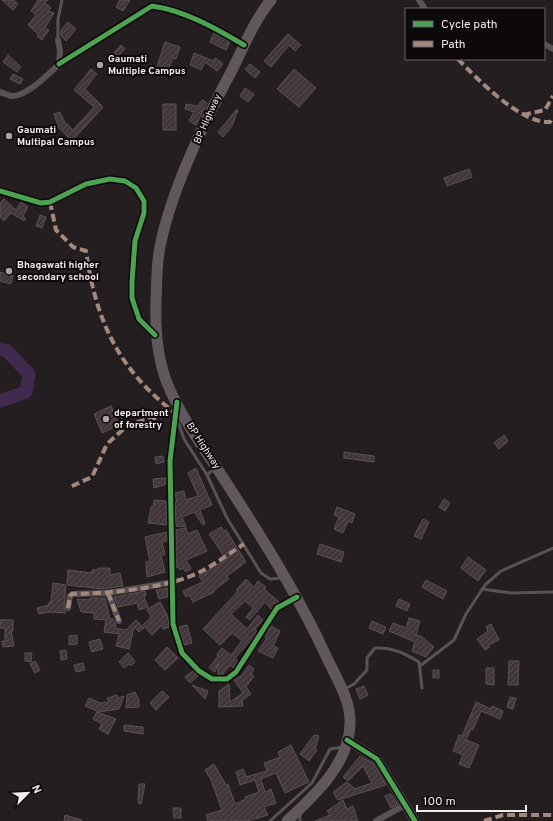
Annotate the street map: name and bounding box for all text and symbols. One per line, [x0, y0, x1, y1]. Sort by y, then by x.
legend [405, 8, 545, 60]
text: Cycle path [441, 17, 498, 33]
text: Path [441, 37, 466, 53]
place label: Gaumati Multiple Campus [108, 53, 186, 78]
marker: Gaumati Multiple Campus [95, 60, 105, 70]
street label: BP Highway [191, 92, 225, 146]
place label: Gaumati Multipal Campus [17, 124, 95, 149]
marker: Gaumati Multipal Campus [4, 131, 14, 141]
place label: Bhagawati higher secondary school [17, 259, 100, 284]
marker: Bhagawati higher secondary school [4, 266, 14, 276]
place label: department of forestry [114, 407, 169, 432]
marker: department of forestry [101, 414, 111, 424]
street label: BP Highway [183, 420, 223, 472]
north arrow [8, 773, 48, 813]
text: N [28, 783, 44, 796]
scale bar [417, 787, 526, 813]
text: 100 m [423, 794, 456, 810]

